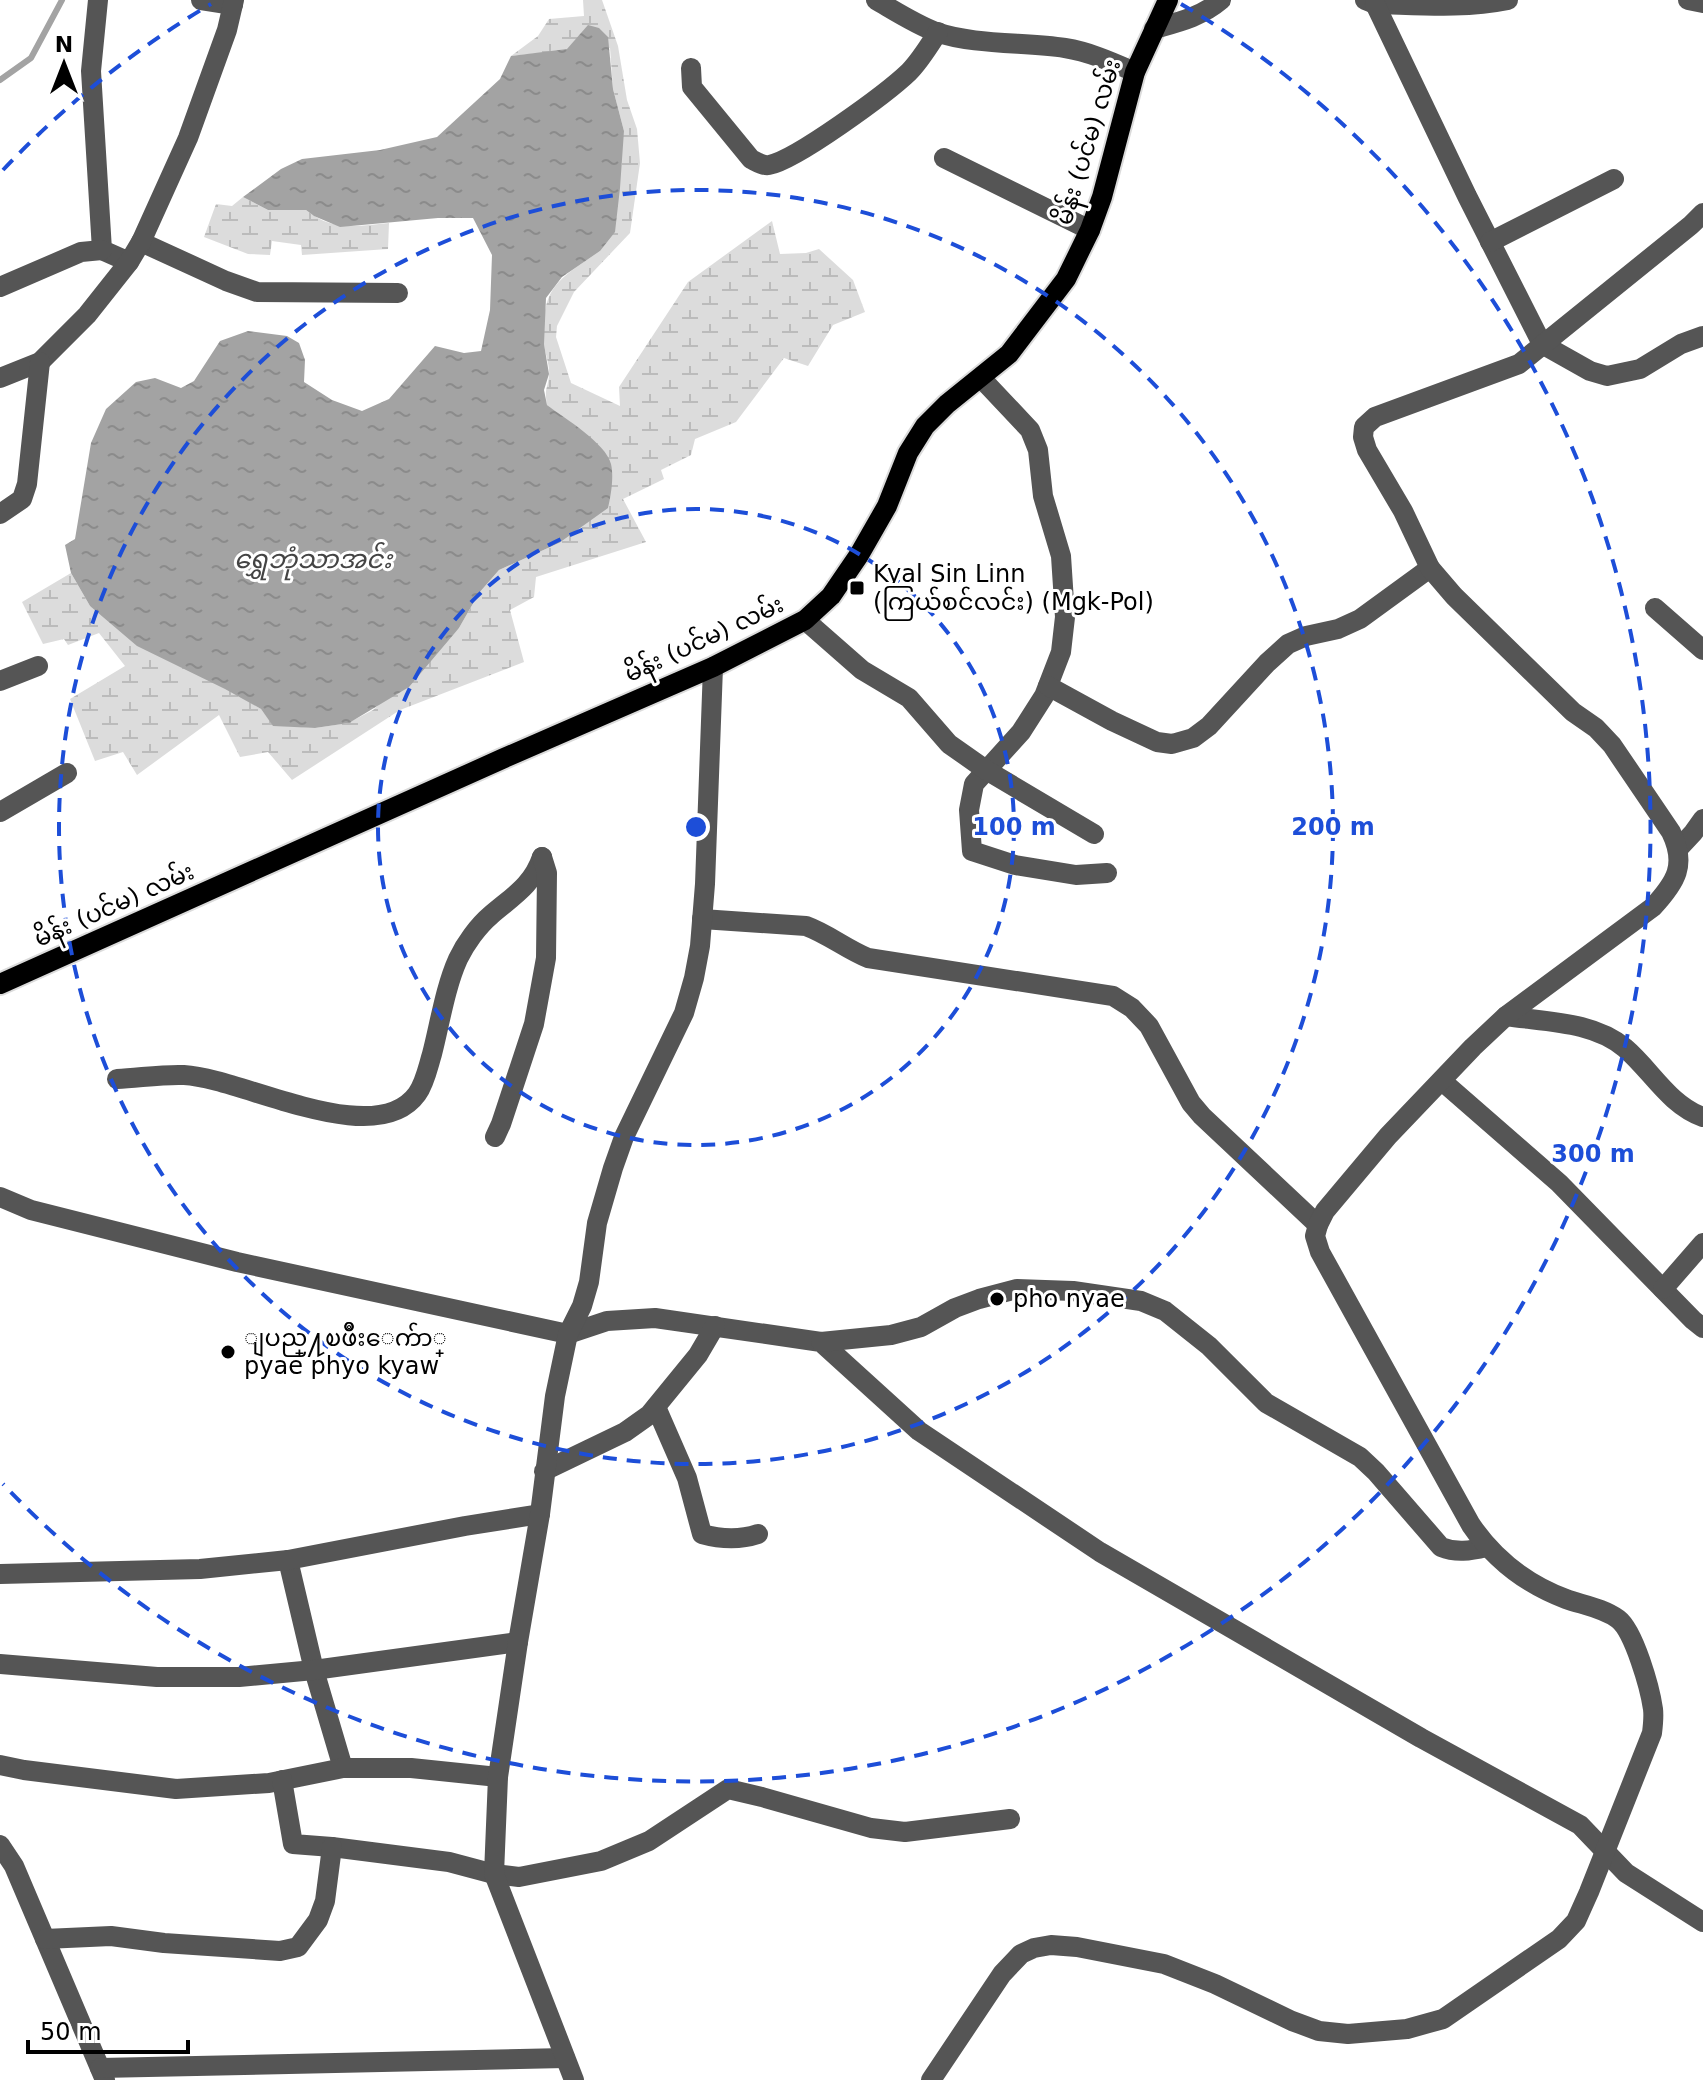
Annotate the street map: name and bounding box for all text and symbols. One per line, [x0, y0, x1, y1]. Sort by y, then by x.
north arrow [24, 24, 104, 104]
text: N [55, 32, 73, 57]
street label: မိန်း (ပင်မ) လမ်း [1048, 55, 1131, 230]
water label: ရွှေဘုံသာအင်း [234, 541, 394, 581]
place label: Kyal Sin Linn (ကြယ်စင်လင်း) (Mgk-Pol) [873, 560, 1154, 621]
marker: Kyal Sin Linn (ကြယ်စင်လင်း) (Mgk-Pol) [848, 579, 866, 597]
street label: မိန်း (ပင်မ) လမ်း [619, 588, 790, 693]
centre of rings [682, 813, 710, 841]
text: 100 m [972, 813, 1056, 841]
text: 200 m [1291, 813, 1375, 841]
street label: မိန်း (ပင်မ) လမ်း [29, 855, 200, 957]
text: 300 m [1551, 1140, 1635, 1168]
place label: pho nyae [1013, 1285, 1125, 1313]
marker: pho nyae [988, 1290, 1006, 1308]
place label: ျပည္႔ၿဖိဳးေက်ာ္ pyae phyo kyaw [244, 1321, 447, 1380]
marker: ျပည္႔ၿဖိဳးေက်ာ္ pyae phyo kyaw [219, 1343, 237, 1361]
scale bar [28, 2004, 188, 2054]
text: 50 m [40, 2018, 102, 2046]

